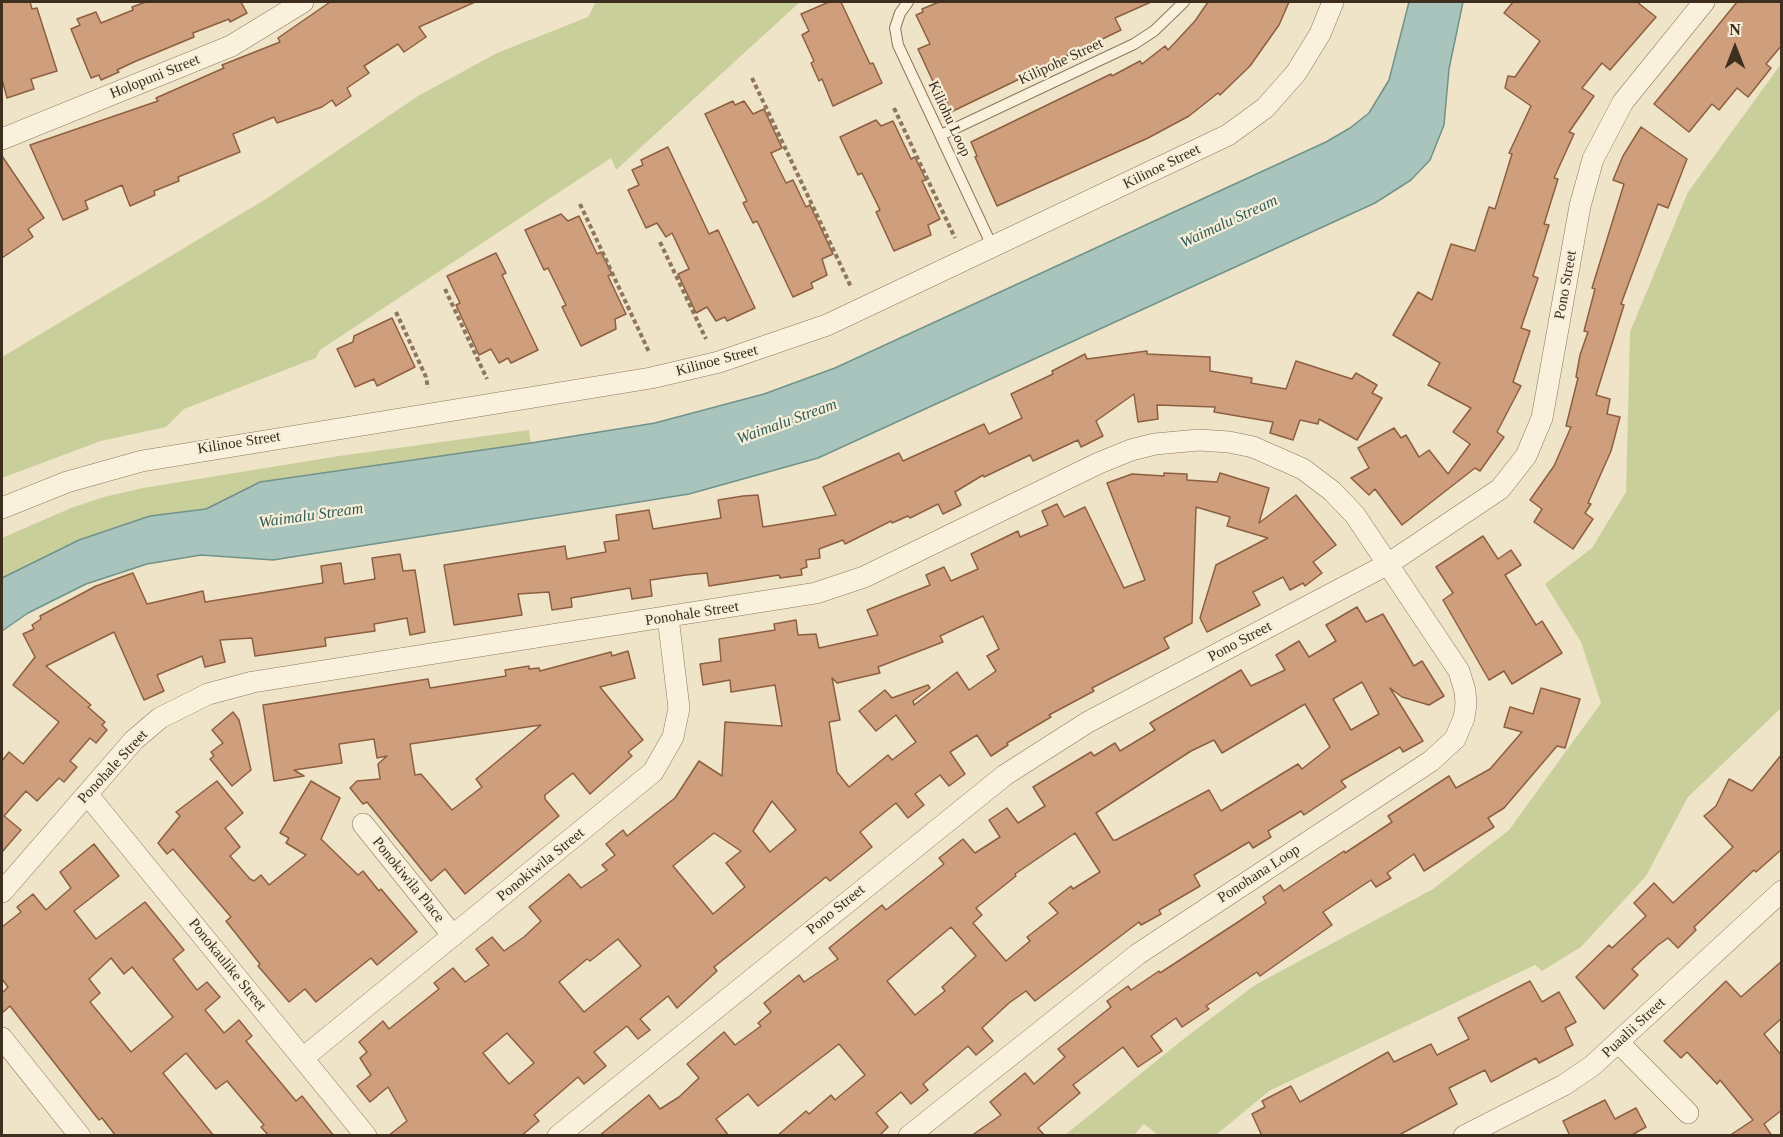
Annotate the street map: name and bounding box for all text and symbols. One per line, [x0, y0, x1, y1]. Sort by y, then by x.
north arrow [1705, 18, 1765, 78]
text: N [1729, 21, 1741, 38]
street label: Kilipohe Street [1016, 35, 1106, 89]
street label: Holopuni Street [107, 51, 203, 103]
street label: Kiliohu Loop [924, 78, 974, 160]
street label: Kilinoe Street [1120, 141, 1204, 193]
water label: Waimalu Stream [1177, 191, 1281, 253]
street label: Pono Street [1551, 249, 1581, 321]
street label: Kilinoe Street [674, 341, 760, 381]
water label: Waimalu Stream [734, 395, 840, 449]
street label: Kilinoe Street [196, 428, 282, 458]
water label: Waimalu Stream [258, 499, 364, 533]
street label: Ponohale Street [644, 598, 740, 630]
street label: Pono Street [1205, 618, 1275, 666]
street label: Ponohale Street [74, 726, 152, 808]
street label: Ponokiwila Street [494, 824, 588, 906]
street label: Ponokiwila Place [368, 834, 448, 926]
street label: Ponohana Loop [1214, 841, 1304, 907]
street label: Pono Street [803, 881, 869, 939]
street label: Ponokaulike Street [184, 915, 270, 1015]
street label: Puaalii Street [1598, 994, 1670, 1062]

